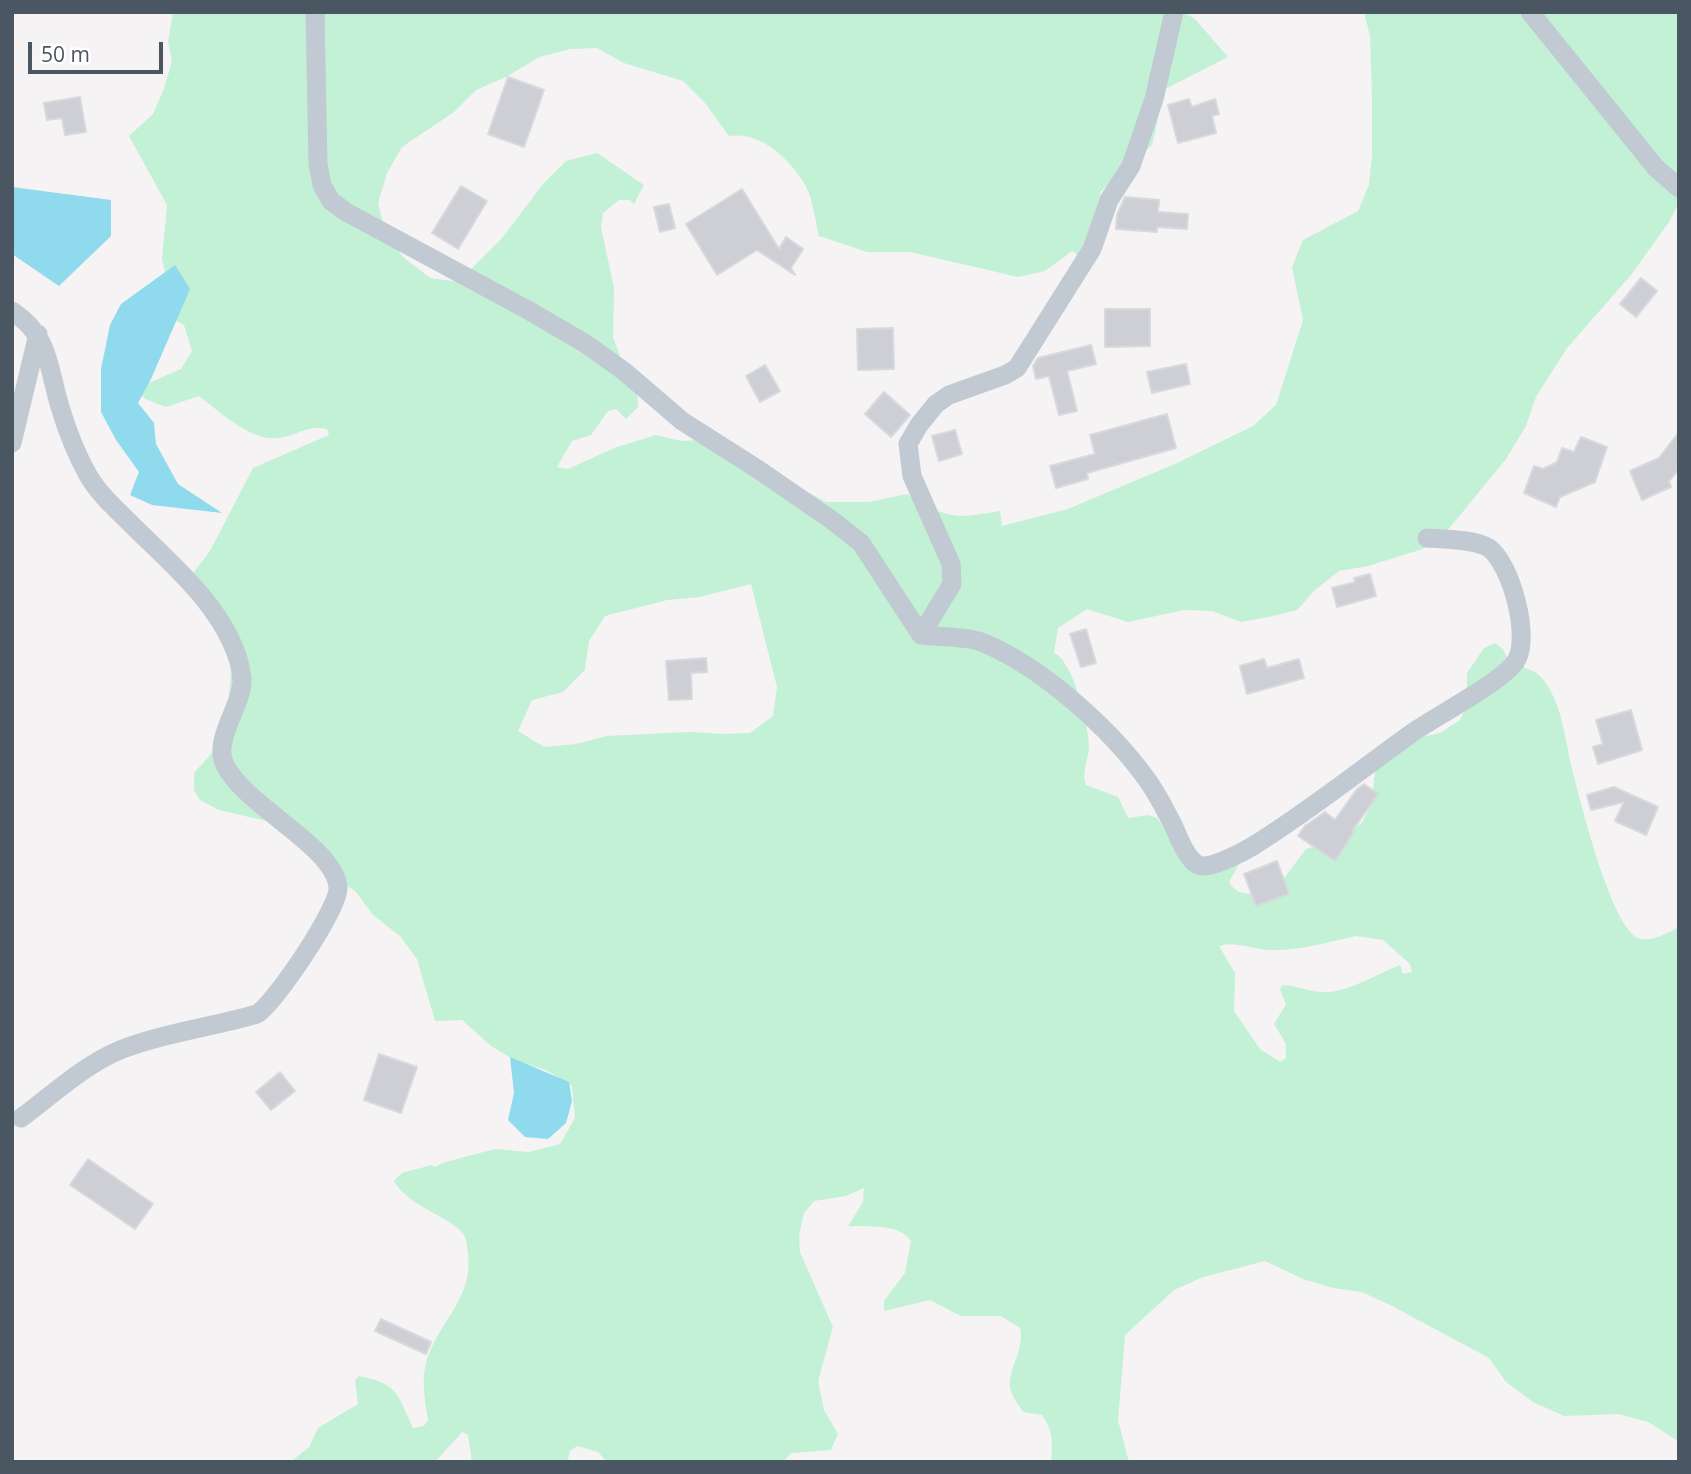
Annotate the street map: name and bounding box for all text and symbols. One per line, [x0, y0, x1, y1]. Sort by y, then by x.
scale bar [32, 28, 166, 72]
text: 50 m [41, 40, 90, 68]

